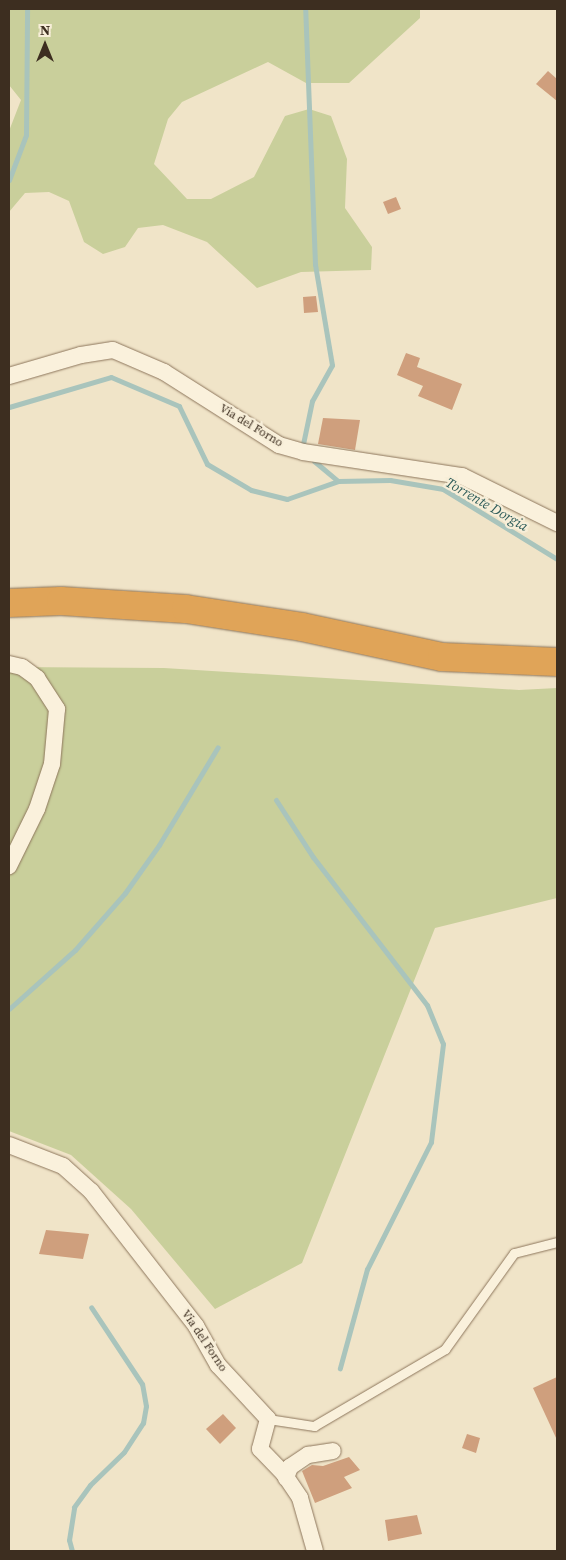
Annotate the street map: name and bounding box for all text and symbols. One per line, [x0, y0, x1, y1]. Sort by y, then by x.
north arrow [20, 20, 70, 70]
text: N [40, 20, 50, 40]
street label: Via del Forno [217, 401, 285, 451]
water label: Torrente Dorgia [443, 474, 531, 534]
street label: Via del Forno [178, 1307, 230, 1375]

